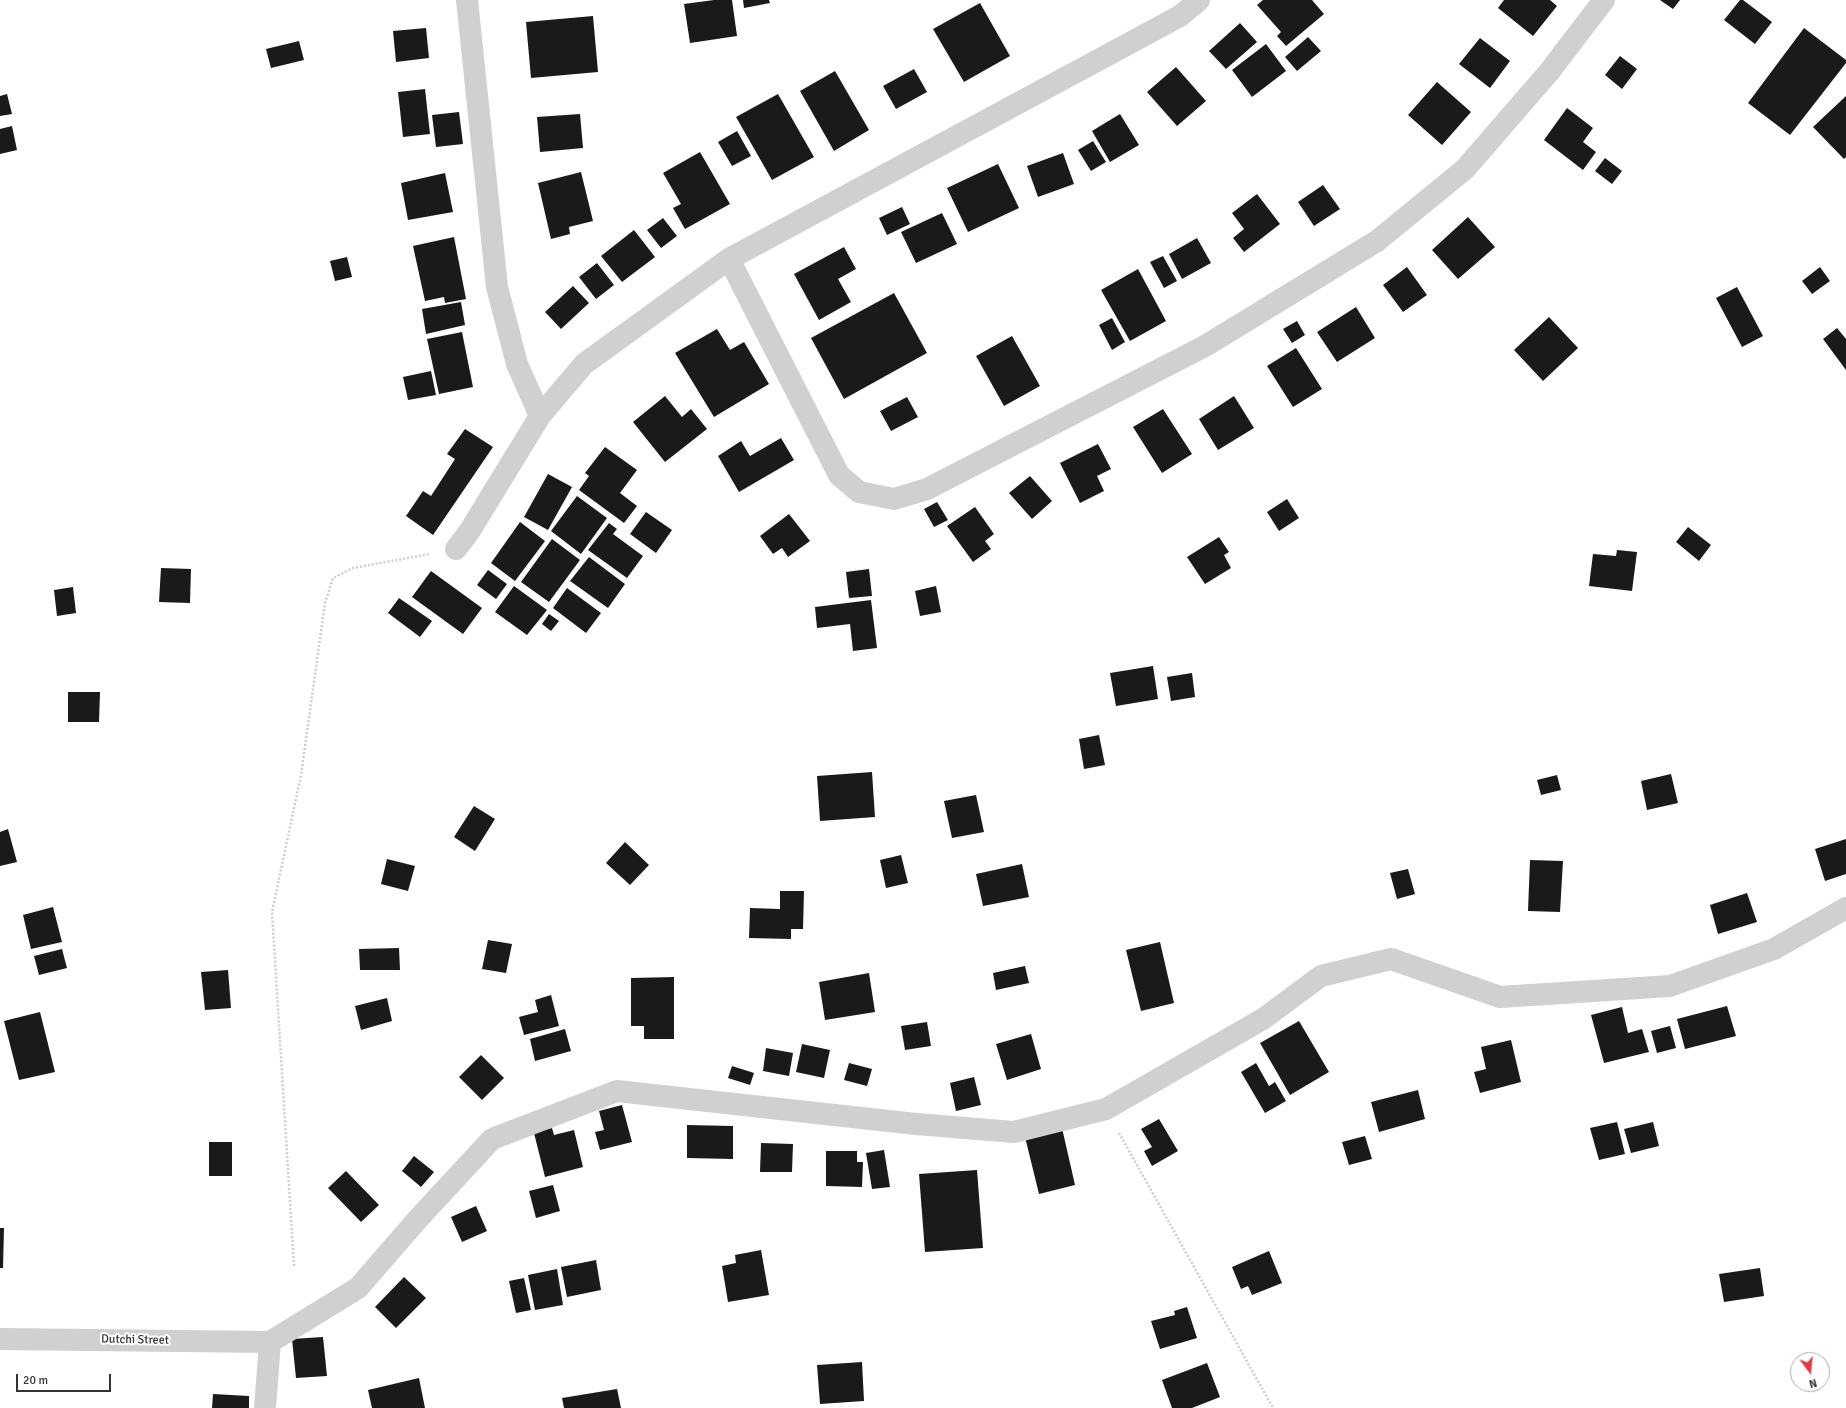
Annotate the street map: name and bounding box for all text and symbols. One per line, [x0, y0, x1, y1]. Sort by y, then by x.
street label: Dutchi Street [101, 1332, 169, 1348]
north arrow [1790, 1352, 1830, 1392]
scale bar [18, 1366, 113, 1392]
text: 20 m [23, 1373, 48, 1388]
text: N [1808, 1376, 1818, 1390]

